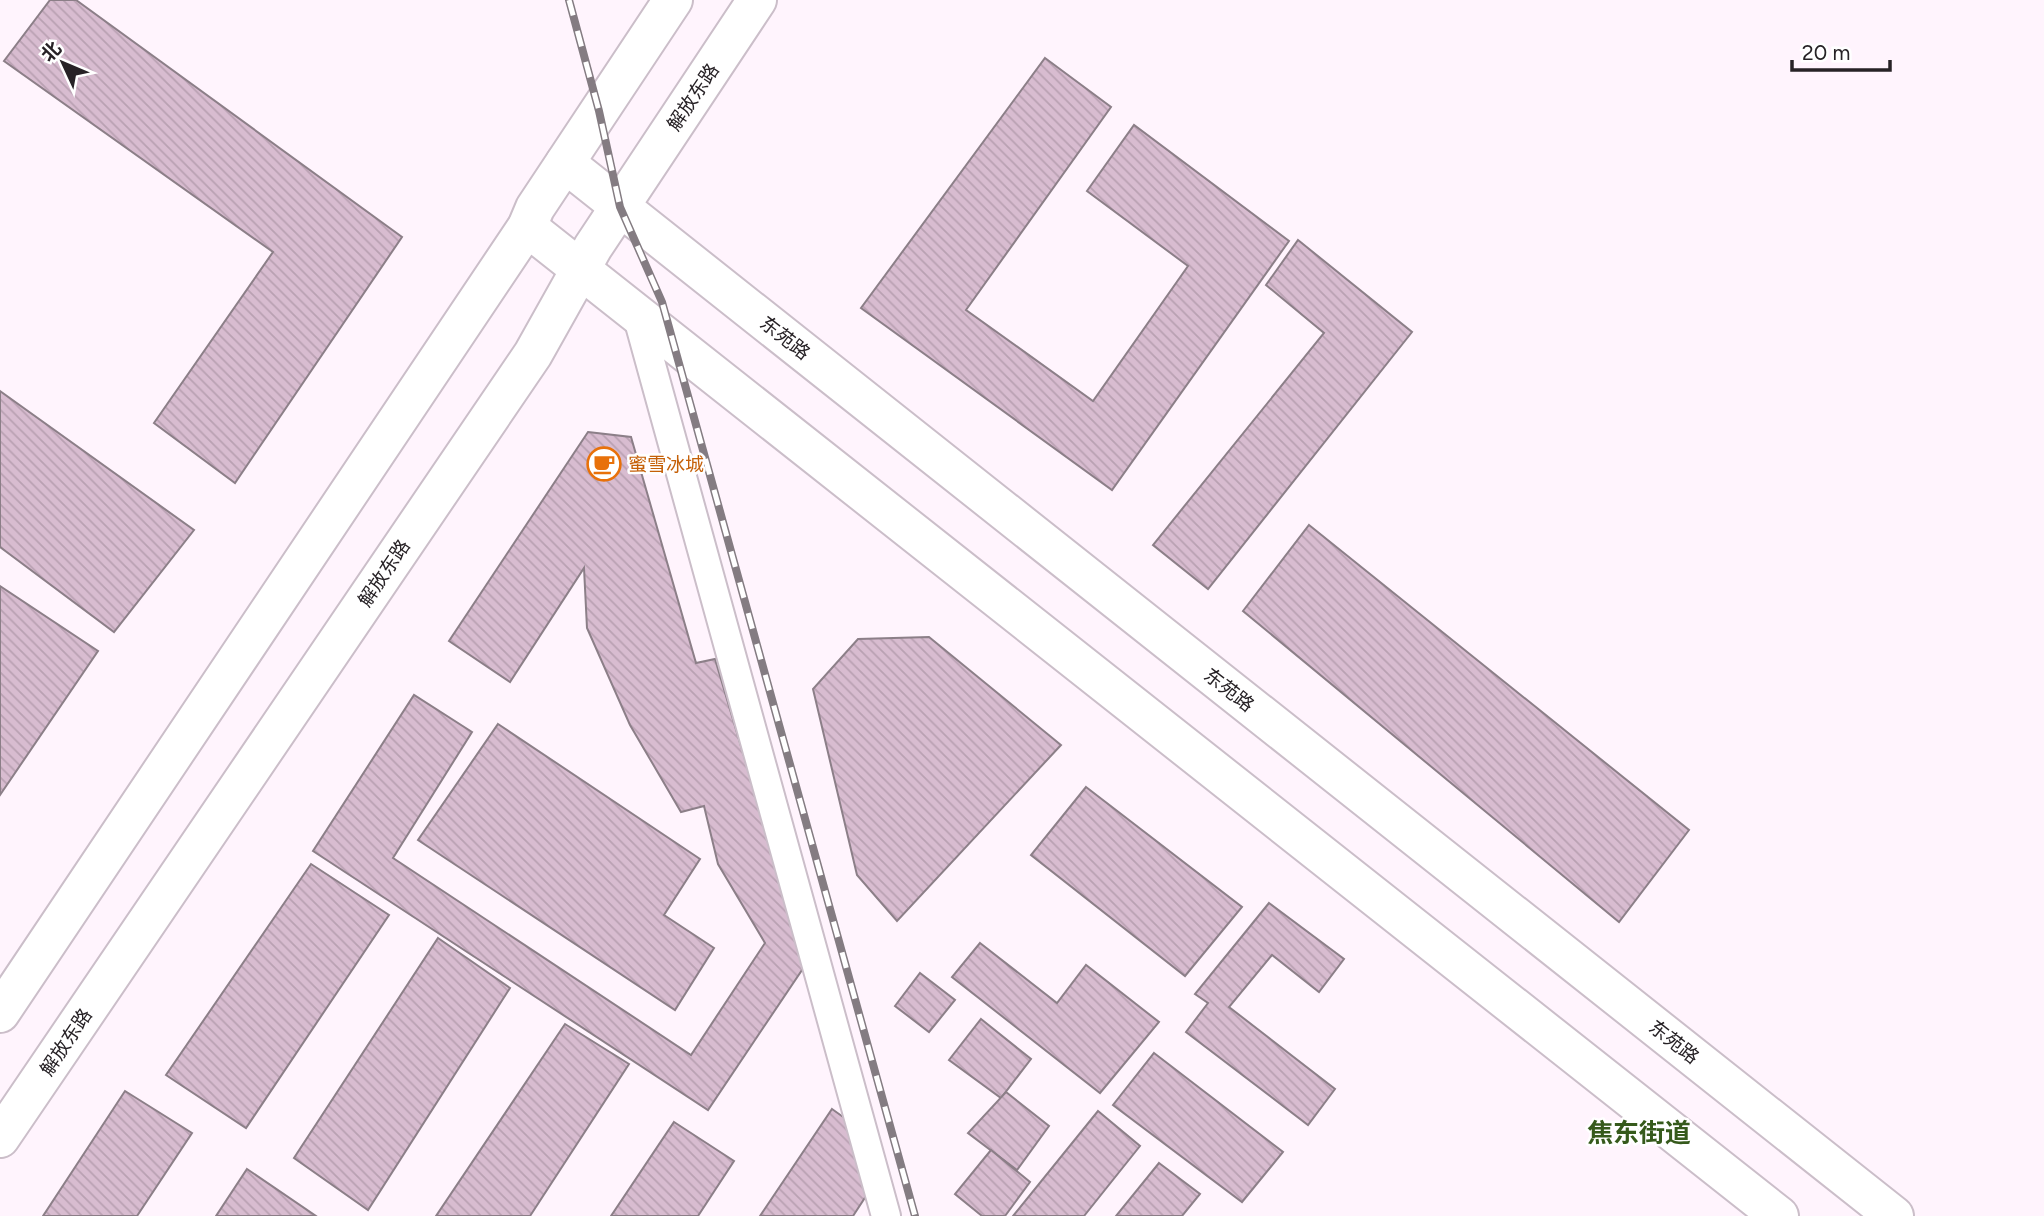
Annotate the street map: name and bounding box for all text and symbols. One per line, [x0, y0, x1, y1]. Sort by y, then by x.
north arrow [28, 28, 98, 98]
scale bar [1792, 28, 1890, 72]
text: 北 [36, 37, 66, 66]
text: 20 m [1802, 40, 1850, 65]
street label: 解放东路 [662, 59, 724, 135]
street label: 东苑路 [755, 311, 815, 365]
cafe icon: 蜜雪冰城 [585, 445, 623, 483]
place label: 蜜雪冰城 [628, 453, 704, 476]
street label: 解放东路 [353, 535, 415, 611]
street label: 东苑路 [1199, 663, 1259, 717]
street label: 解放东路 [35, 1004, 97, 1080]
street label: 东苑路 [1644, 1015, 1704, 1069]
district label: 焦东街道 [1587, 1117, 1691, 1149]

